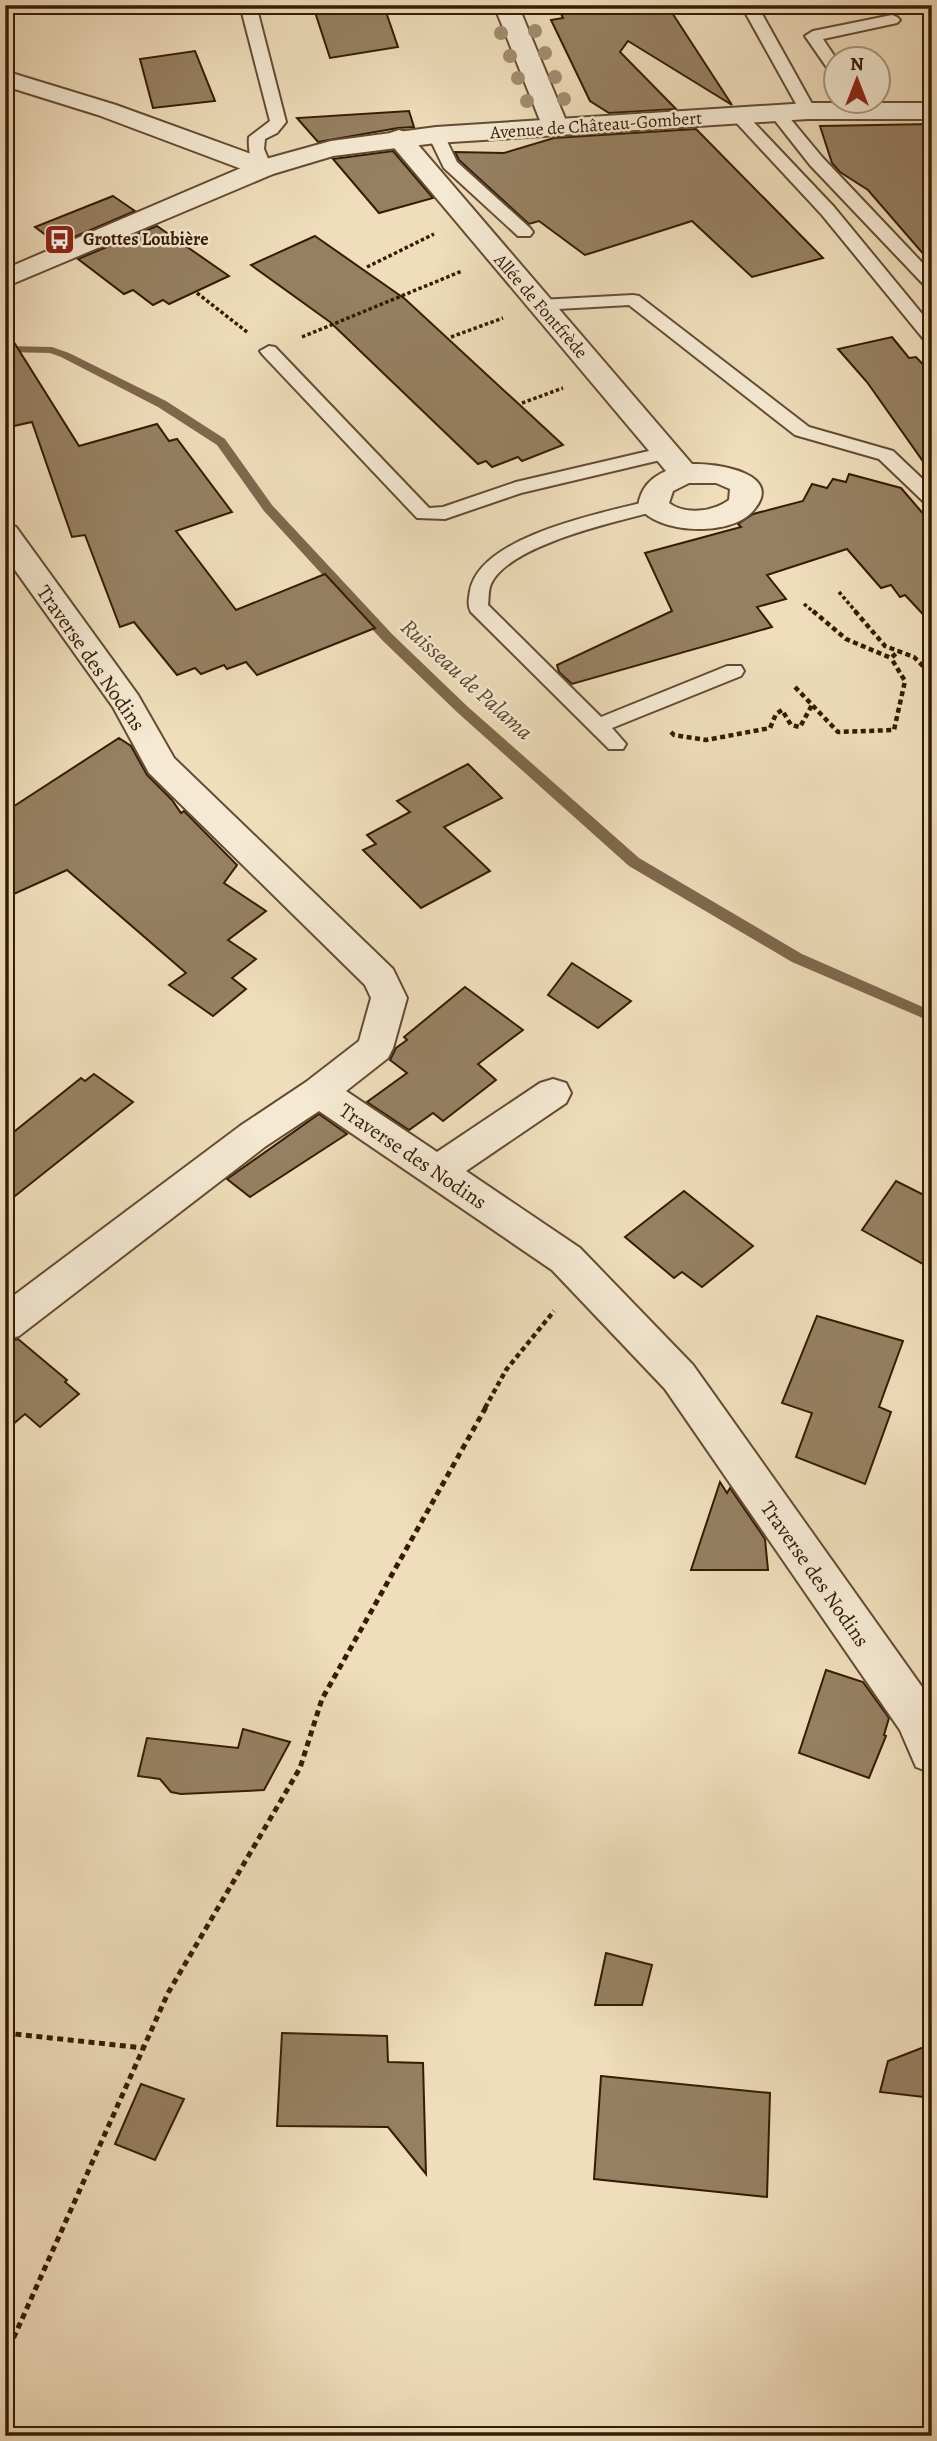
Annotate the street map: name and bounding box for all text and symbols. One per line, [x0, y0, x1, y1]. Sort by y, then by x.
north arrow [822, 46, 892, 116]
text: N [850, 51, 864, 77]
street label: Avenue de Château-Gombert [488, 106, 703, 144]
bus stop icon: Grottes Loubière [43, 222, 77, 256]
place label: Grottes Loubière [83, 227, 209, 251]
street label: Allée de Fontfrède [488, 248, 593, 364]
street label: Traverse des Nodins [30, 579, 152, 737]
water label: Ruisseau de Palama [394, 612, 540, 747]
street label: Traverse des Nodins [334, 1096, 492, 1216]
street label: Traverse des Nodins [754, 1495, 876, 1653]

